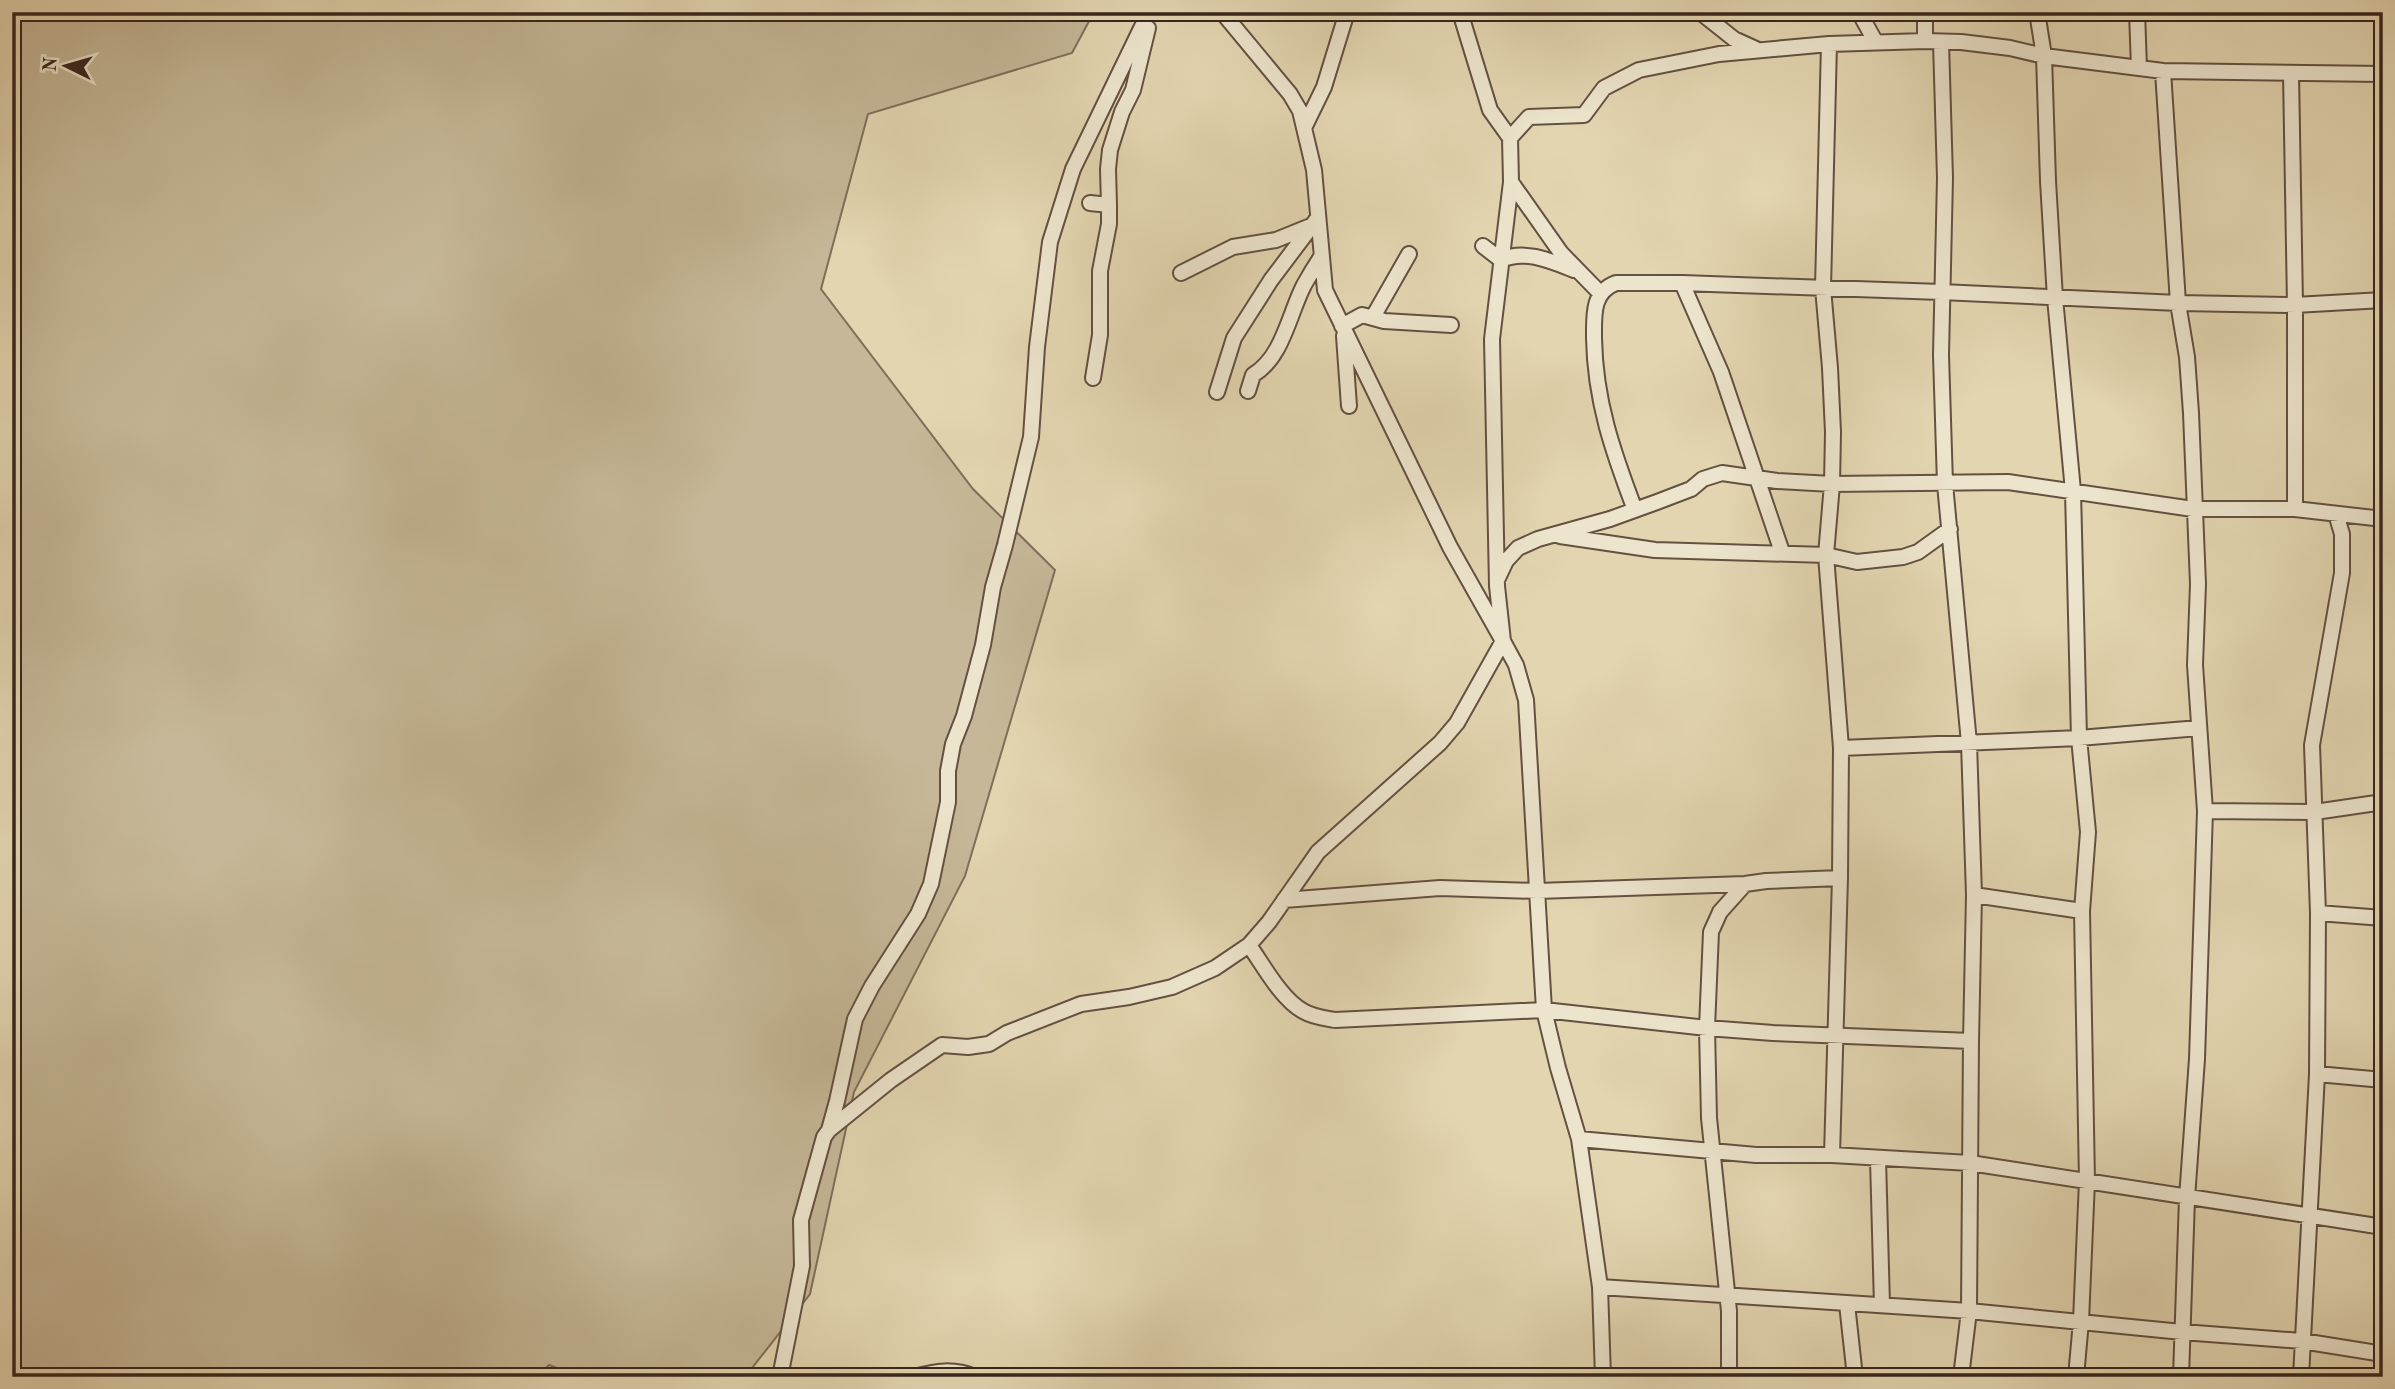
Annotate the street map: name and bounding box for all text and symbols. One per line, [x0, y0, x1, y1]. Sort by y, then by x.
north arrow [32, 32, 102, 102]
text: N [41, 56, 62, 73]

